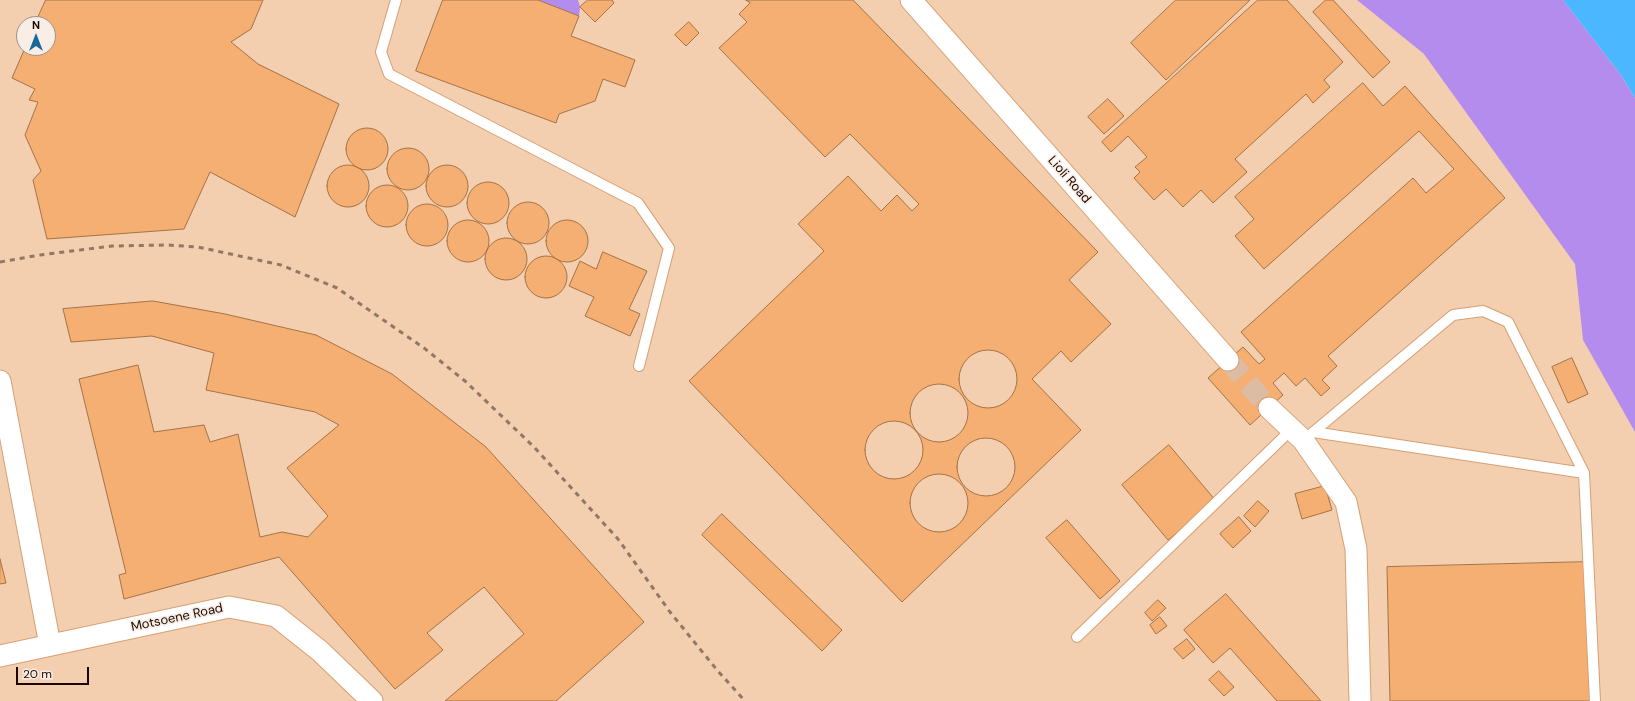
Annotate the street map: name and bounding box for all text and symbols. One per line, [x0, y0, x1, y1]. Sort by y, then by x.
north arrow [16, 16, 56, 56]
text: N [32, 18, 40, 32]
street label: Lioli Road [1044, 153, 1094, 207]
street label: Motsoene Road [130, 601, 224, 635]
scale bar [18, 659, 91, 685]
text: 20 m [23, 666, 52, 682]

